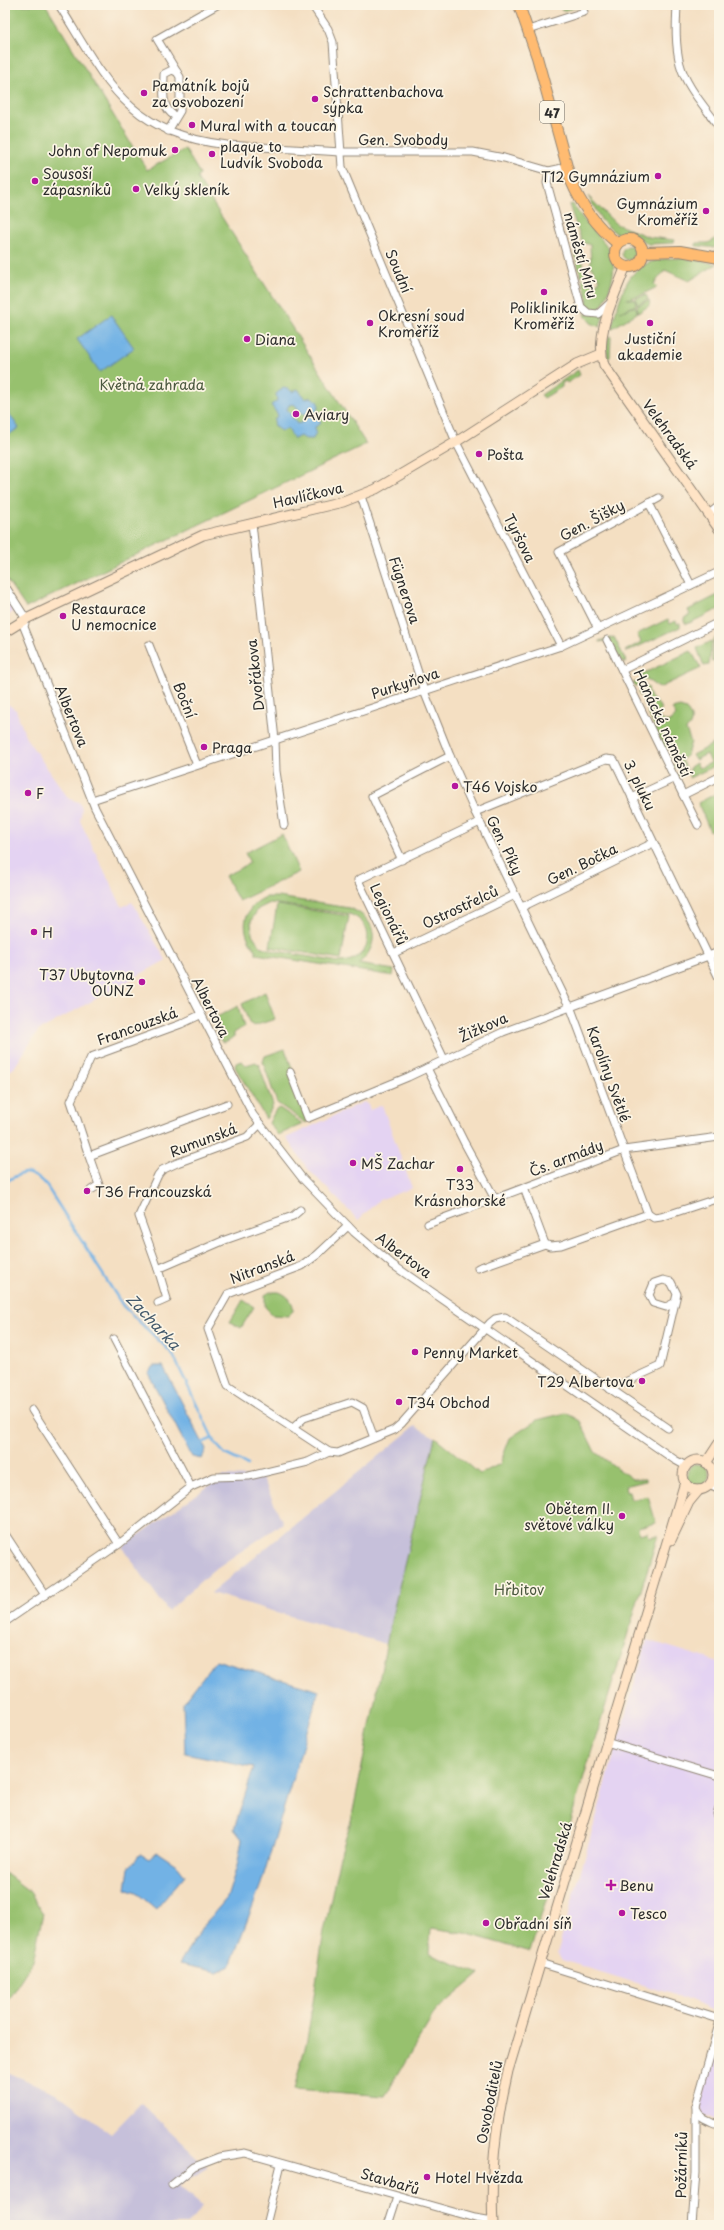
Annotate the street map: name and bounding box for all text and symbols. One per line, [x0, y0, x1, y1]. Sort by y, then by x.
place label: Památník bojů za osvobození [152, 75, 250, 112]
place label: Schrattenbachova sýpka [323, 81, 444, 118]
marker: Památník bojů za osvobození [139, 88, 149, 98]
marker: Schrattenbachova sýpka [310, 94, 320, 104]
road number: 47 [540, 101, 564, 123]
place label: Mural with a toucan [200, 115, 337, 136]
marker: Mural with a toucan [187, 120, 197, 130]
street label: Gen. Svobody [358, 129, 448, 150]
place label: plaque to Ludvík Svoboda [220, 136, 323, 173]
place label: John of Nepomuk [48, 140, 167, 161]
marker: John of Nepomuk [170, 145, 180, 155]
marker: plaque to Ludvík Svoboda [207, 149, 217, 159]
place label: Sousoší zápasníků [43, 163, 111, 200]
place label: T12 Gymnázium [541, 166, 650, 187]
marker: T12 Gymnázium [653, 171, 663, 181]
marker: Sousoší zápasníků [30, 176, 40, 186]
place label: Velký skleník [144, 179, 230, 200]
marker: Velký skleník [131, 184, 141, 194]
place label: Gymnázium Kroměříž [616, 193, 698, 230]
marker: Gymnázium Kroměříž [701, 206, 711, 216]
street label: náměstí Míru [559, 209, 603, 301]
street label: Soudní [380, 246, 418, 296]
marker: Poliklinika Kroměříž [539, 287, 549, 297]
place label: Poliklinika Kroměříž [510, 297, 578, 334]
place label: Okresní soud Kroměříž [378, 305, 465, 342]
marker: Okresní soud Kroměříž [365, 318, 375, 328]
marker: Justiční akademie [645, 318, 655, 328]
place label: Justiční akademie [618, 328, 682, 365]
place label: Diana [255, 329, 296, 350]
marker: Diana [242, 334, 252, 344]
park label: Květná zahrada [99, 374, 205, 395]
street label: Velehradská [638, 395, 703, 473]
place label: Aviary [304, 404, 349, 425]
marker: Aviary [291, 409, 301, 419]
place label: Pošta [487, 444, 524, 465]
marker: Pošta [474, 449, 484, 459]
street label: Havlíčkova [271, 477, 346, 513]
street label: Gen. Šišky [556, 494, 628, 546]
street label: Tyršova [499, 510, 541, 566]
street label: Fügnerova [384, 554, 426, 627]
place label: Restaurace U nemocnice [71, 598, 157, 635]
marker: Restaurace U nemocnice [58, 611, 68, 621]
street label: Dvořákova [241, 638, 269, 712]
street label: Purkyňova [368, 662, 442, 704]
street label: Hanácké náměstí [629, 665, 697, 781]
street label: Boční [168, 679, 202, 721]
street label: Albertova [50, 682, 94, 751]
place label: Praga [212, 737, 252, 758]
marker: Praga [199, 742, 209, 752]
street label: 3. pluku [619, 756, 661, 814]
place label: T46 Vojsko [463, 776, 537, 797]
marker: T46 Vojsko [450, 781, 460, 791]
place label: F [36, 783, 44, 804]
marker: F [23, 788, 33, 798]
street label: Gen. Píky [482, 812, 528, 878]
street label: Gen. Bočka [543, 838, 621, 890]
street label: Legionářů [365, 879, 413, 949]
street label: Ostrostřelců [419, 880, 501, 934]
place label: H [42, 922, 53, 943]
marker: H [29, 927, 39, 937]
place label: T37 Ubytovna OÚNZ [39, 964, 134, 1001]
street label: Albertova [187, 973, 235, 1041]
marker: T37 Ubytovna OÚNZ [137, 977, 147, 987]
street label: Francouzská [94, 1002, 180, 1050]
street label: Žižkova [455, 1007, 511, 1047]
street label: Karolíny Světlé [582, 1023, 636, 1125]
street label: Rumunská [166, 1117, 240, 1162]
street label: Čs. armády [526, 1134, 606, 1182]
place label: MŠ Zachar [361, 1153, 435, 1174]
marker: MŠ Zachar [348, 1158, 358, 1168]
marker: T33 Krásnohorské [455, 1164, 465, 1174]
place label: T33 Krásnohorské [414, 1174, 506, 1211]
place label: T36 Francouzská [95, 1181, 212, 1202]
marker: T36 Francouzská [82, 1186, 92, 1196]
street label: Albertova [372, 1227, 437, 1283]
street label: Nitranská [227, 1245, 297, 1289]
water label: Zacharka [122, 1287, 187, 1355]
place label: Penny Market [423, 1342, 518, 1363]
marker: Penny Market [410, 1347, 420, 1357]
place label: T29 Albertova [537, 1371, 634, 1392]
marker: T29 Albertova [637, 1376, 647, 1386]
place label: T34 Obchod [407, 1392, 490, 1413]
marker: T34 Obchod [394, 1397, 404, 1407]
place label: Obětem II. světové války [525, 1498, 614, 1535]
marker: Obětem II. světové války [617, 1511, 627, 1521]
park label: Hřbitov [494, 1579, 544, 1600]
street label: Velehradská [533, 1819, 577, 1903]
place label: Benu [619, 1875, 654, 1896]
marker: Benu [606, 1880, 616, 1890]
place label: Tesco [630, 1903, 667, 1924]
marker: Tesco [617, 1908, 627, 1918]
place label: Obřadní síň [494, 1913, 572, 1934]
marker: Obřadní síň [481, 1918, 491, 1928]
street label: Osvoboditelů [471, 2058, 507, 2146]
street label: Požárníků [670, 2131, 692, 2199]
street label: Stavbařů [358, 2163, 422, 2199]
place label: Hotel Hvězda [435, 2167, 524, 2188]
marker: Hotel Hvězda [422, 2172, 432, 2182]

